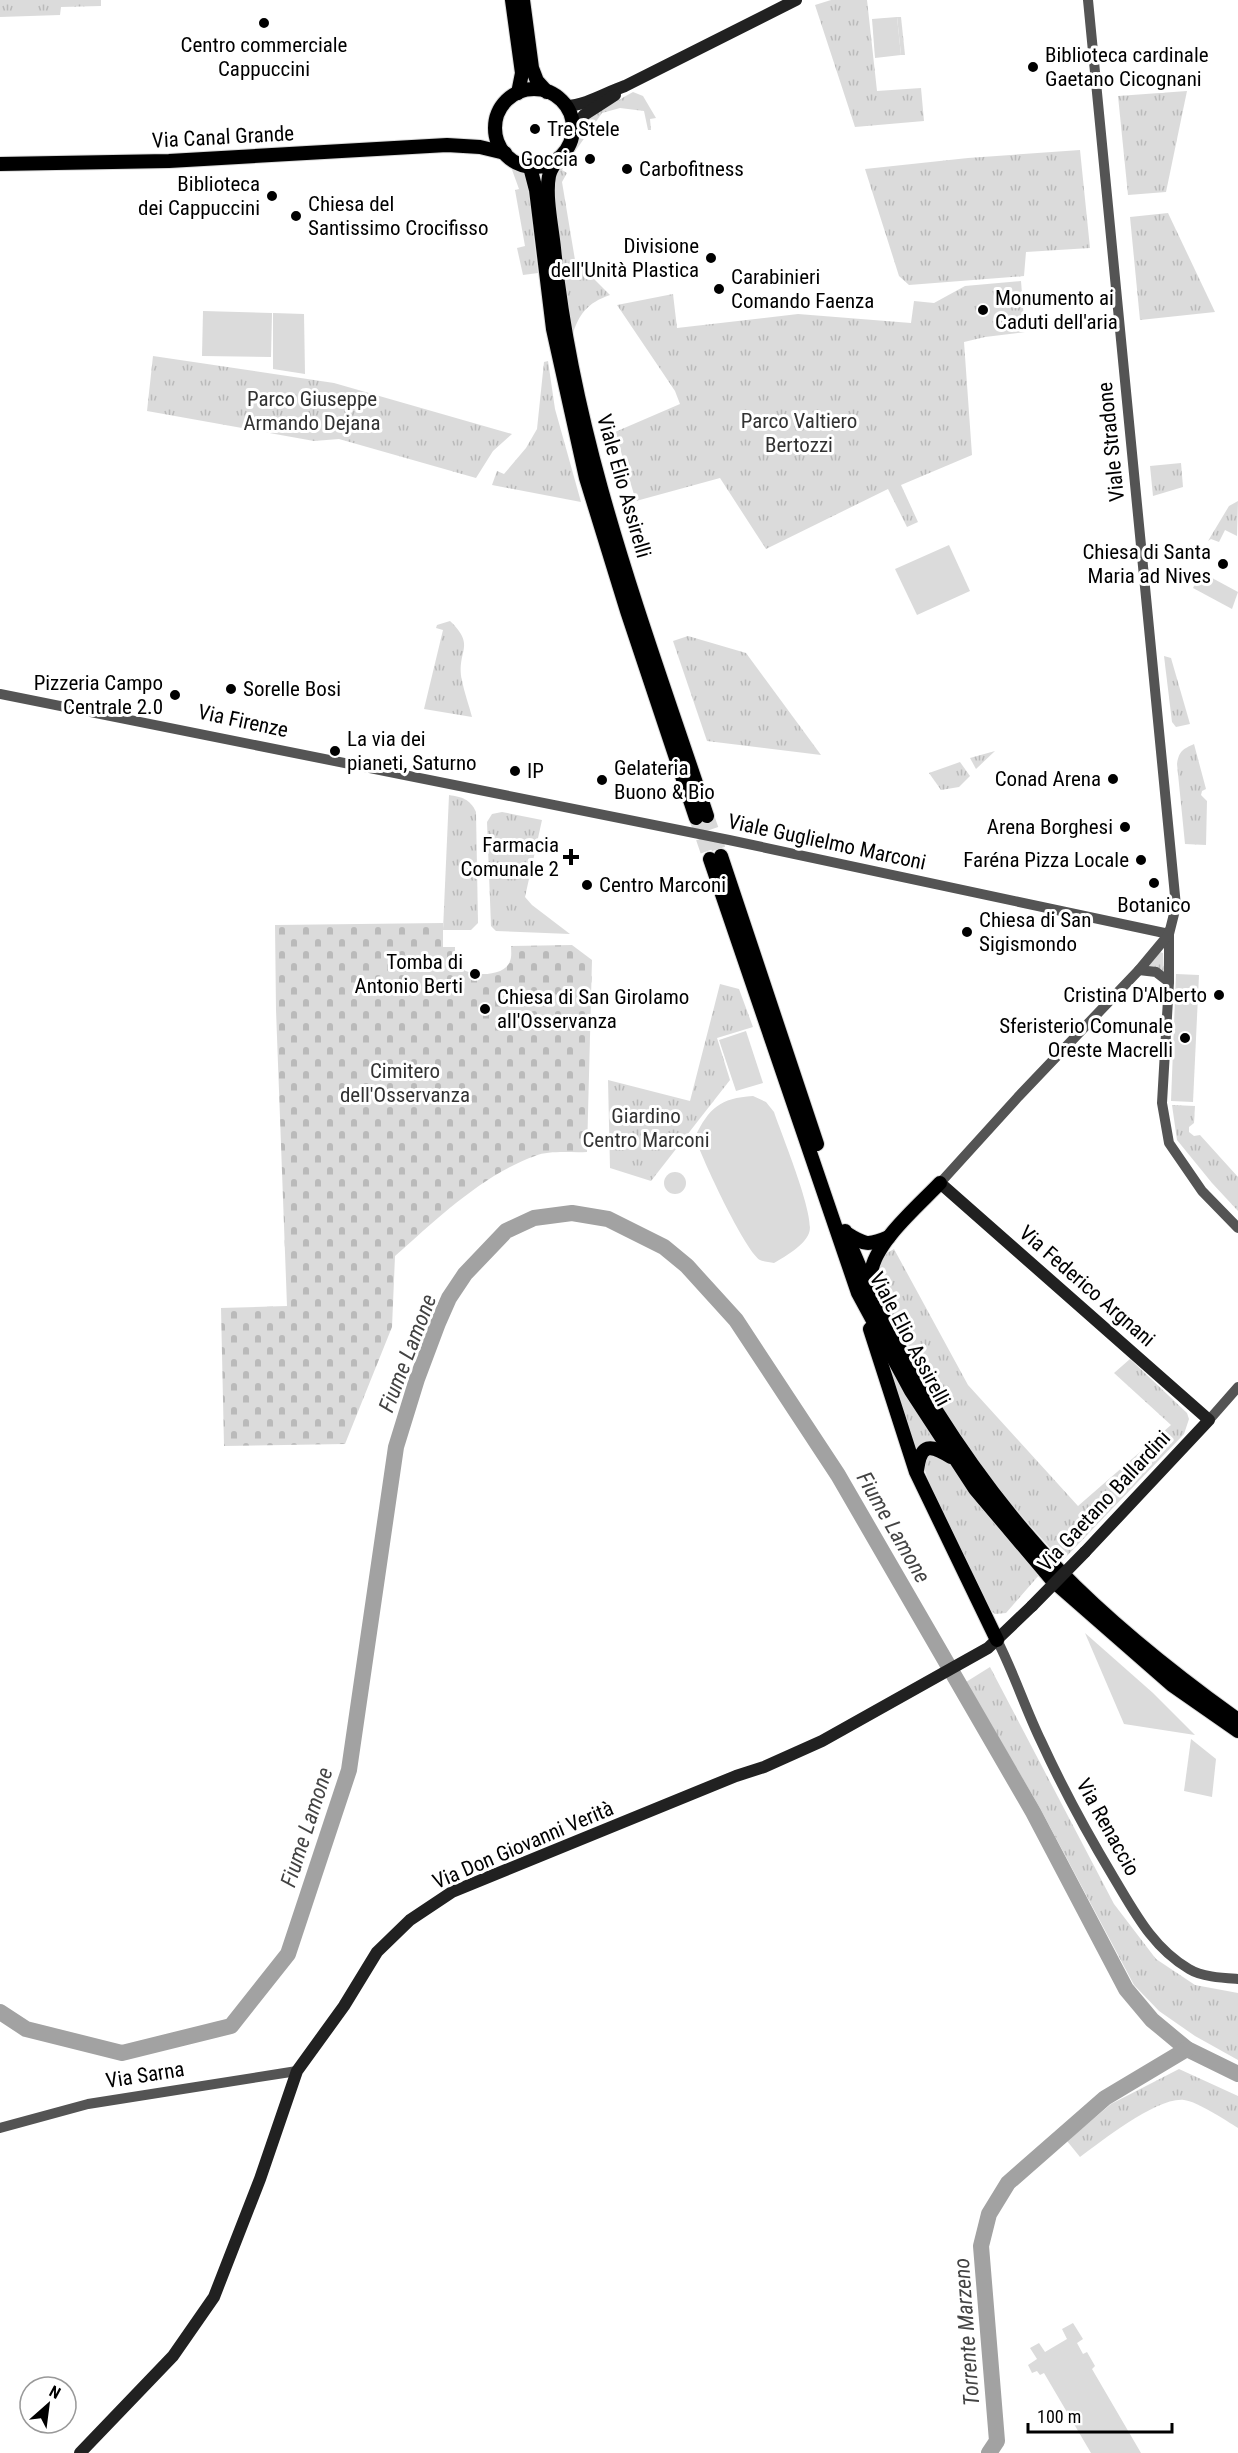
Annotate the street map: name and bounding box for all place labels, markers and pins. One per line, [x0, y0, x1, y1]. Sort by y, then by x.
marker: Centro commerciale Cappuccini [257, 16, 271, 30]
place label: Centro commerciale Cappuccini [181, 33, 348, 81]
place label: Biblioteca cardinale Gaetano Cicognani [1045, 43, 1209, 91]
marker: Biblioteca cardinale Gaetano Cicognani [1026, 60, 1040, 74]
place label: Tre Stele [547, 117, 620, 141]
marker: Tre Stele [528, 122, 542, 136]
place label: Goccia [521, 147, 578, 171]
marker: Goccia [583, 152, 597, 166]
place label: Carbofitness [639, 157, 744, 181]
marker: Carbofitness [620, 162, 634, 176]
place label: Biblioteca dei Cappuccini [138, 172, 260, 220]
marker: Biblioteca dei Cappuccini [265, 189, 279, 203]
place label: Chiesa del Santissimo Crocifisso [308, 192, 488, 240]
marker: Chiesa del Santissimo Crocifisso [289, 209, 303, 223]
place label: Divisione dell'Unità Plastica [551, 234, 699, 282]
marker: Divisione dell'Unità Plastica [704, 251, 718, 265]
place label: Carabinieri Comando Faenza [731, 265, 874, 313]
marker: Carabinieri Comando Faenza [712, 282, 726, 296]
place label: Monumento ai Caduti dell'aria [995, 286, 1118, 334]
marker: Monumento ai Caduti dell'aria [976, 303, 990, 317]
place label: Chiesa di Santa Maria ad Nives [1082, 540, 1211, 588]
marker: Chiesa di Santa Maria ad Nives [1216, 557, 1230, 571]
place label: Pizzeria Campo Centrale 2.0 [34, 671, 163, 719]
place label: Sorelle Bosi [243, 677, 341, 701]
marker: Sorelle Bosi [224, 682, 238, 696]
marker: Pizzeria Campo Centrale 2.0 [168, 688, 182, 702]
place label: La via dei pianeti, Saturno [347, 727, 477, 775]
marker: La via dei pianeti, Saturno [328, 744, 342, 758]
place label: Gelateria Buono & Bio [614, 756, 715, 804]
place label: IP [527, 759, 544, 783]
marker: IP [508, 764, 522, 778]
place label: Conad Arena [995, 767, 1101, 791]
marker: Conad Arena [1106, 772, 1120, 786]
marker: Gelateria Buono & Bio [595, 773, 609, 787]
place label: Arena Borghesi [987, 815, 1113, 839]
marker: Arena Borghesi [1118, 820, 1132, 834]
place label: Farmacia Comunale 2 [461, 833, 559, 881]
place label: Faréna Pizza Locale [963, 848, 1129, 872]
marker: Farmacia Comunale 2 [564, 850, 578, 864]
marker: Faréna Pizza Locale [1134, 853, 1148, 867]
place label: Centro Marconi [599, 873, 726, 897]
marker: Botanico [1147, 876, 1161, 890]
marker: Centro Marconi [580, 878, 594, 892]
place label: Botanico [1117, 893, 1191, 917]
place label: Chiesa di San Sigismondo [979, 908, 1091, 956]
marker: Chiesa di San Sigismondo [960, 925, 974, 939]
place label: Tomba di Antonio Berti [355, 950, 463, 998]
marker: Tomba di Antonio Berti [468, 967, 482, 981]
place label: Cristina D'Alberto [1063, 983, 1207, 1007]
place label: Chiesa di San Girolamo all'Osservanza [497, 985, 689, 1033]
marker: Cristina D'Alberto [1212, 988, 1226, 1002]
marker: Chiesa di San Girolamo all'Osservanza [478, 1002, 492, 1016]
place label: Sferisterio Comunale Oreste Macrelli [999, 1014, 1173, 1062]
marker: Sferisterio Comunale Oreste Macrelli [1178, 1031, 1192, 1045]

